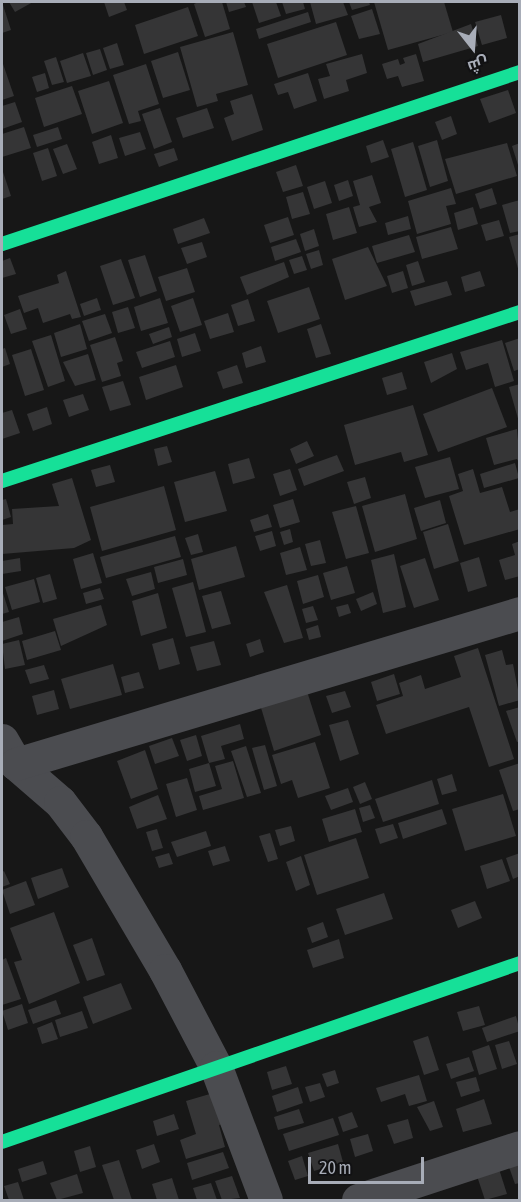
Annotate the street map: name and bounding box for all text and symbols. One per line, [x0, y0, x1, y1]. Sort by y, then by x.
north arrow [443, 18, 503, 78]
text: ش [466, 54, 491, 77]
scale bar [311, 1145, 426, 1183]
text: 20 m [319, 1157, 351, 1178]

